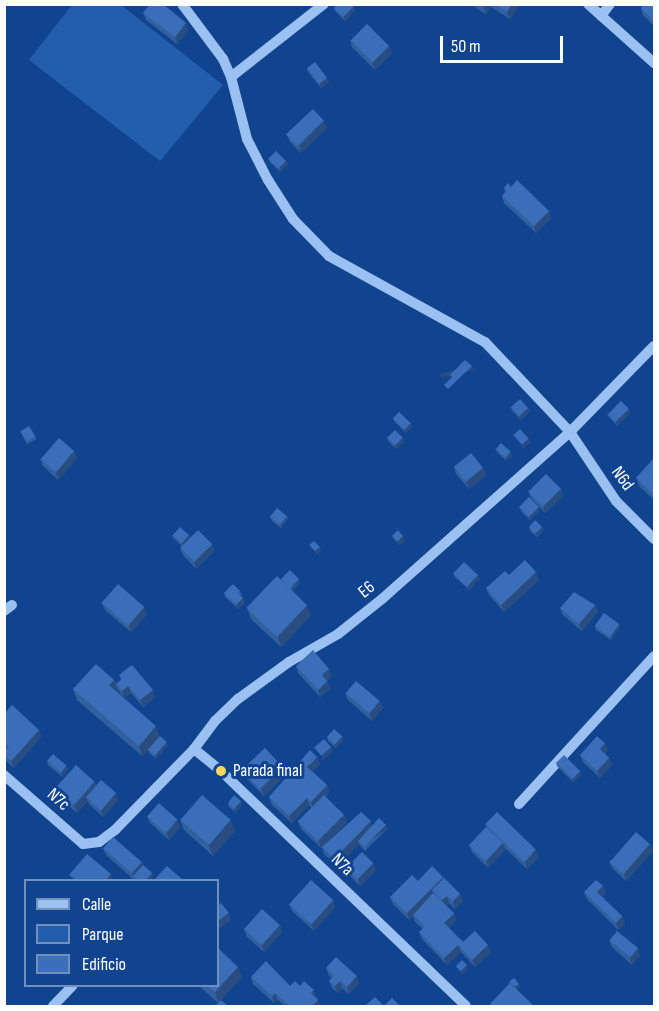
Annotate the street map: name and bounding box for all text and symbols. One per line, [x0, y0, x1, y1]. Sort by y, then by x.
scale bar [443, 24, 566, 62]
text: 50 m [451, 36, 481, 57]
street label: N6d [606, 463, 638, 495]
street label: E6 [354, 577, 380, 603]
place label: Parada final [233, 760, 302, 782]
marker: Parada final [214, 764, 228, 778]
street label: N7c [42, 784, 74, 816]
street label: N7a [326, 849, 358, 881]
legend [24, 879, 219, 987]
text: Calle [82, 894, 111, 915]
text: Parque [82, 924, 123, 945]
text: Edificio [82, 954, 126, 975]

